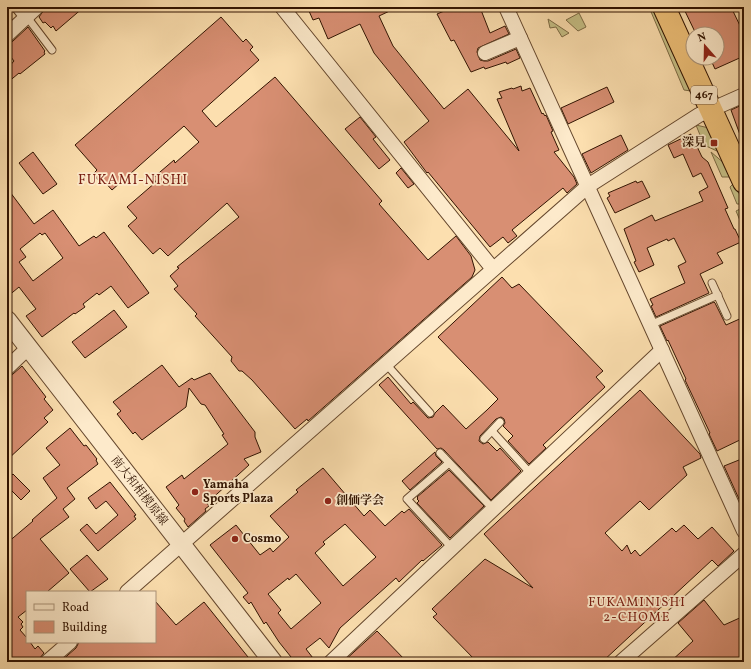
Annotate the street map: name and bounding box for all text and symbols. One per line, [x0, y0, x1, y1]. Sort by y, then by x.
north arrow [685, 26, 725, 66]
text: N [696, 30, 708, 46]
road number: 467 [691, 86, 717, 104]
place label: 深見 [682, 135, 706, 151]
marker: 深見 [709, 138, 719, 148]
district label: FUKAMI-NISHI [78, 171, 188, 190]
street label: 南大和相模原線 [107, 453, 171, 529]
place label: Yamaha Sports Plaza [203, 477, 274, 507]
marker: Yamaha Sports Plaza [190, 487, 200, 497]
place label: 創価学会 [336, 493, 384, 509]
marker: 創価学会 [323, 496, 333, 506]
place label: Cosmo [243, 531, 281, 547]
marker: Cosmo [230, 534, 240, 544]
legend [26, 591, 156, 643]
district label: FUKAMINISHI 2-CHOME [588, 594, 686, 627]
text: Road [62, 600, 89, 616]
text: Building [62, 620, 107, 636]

